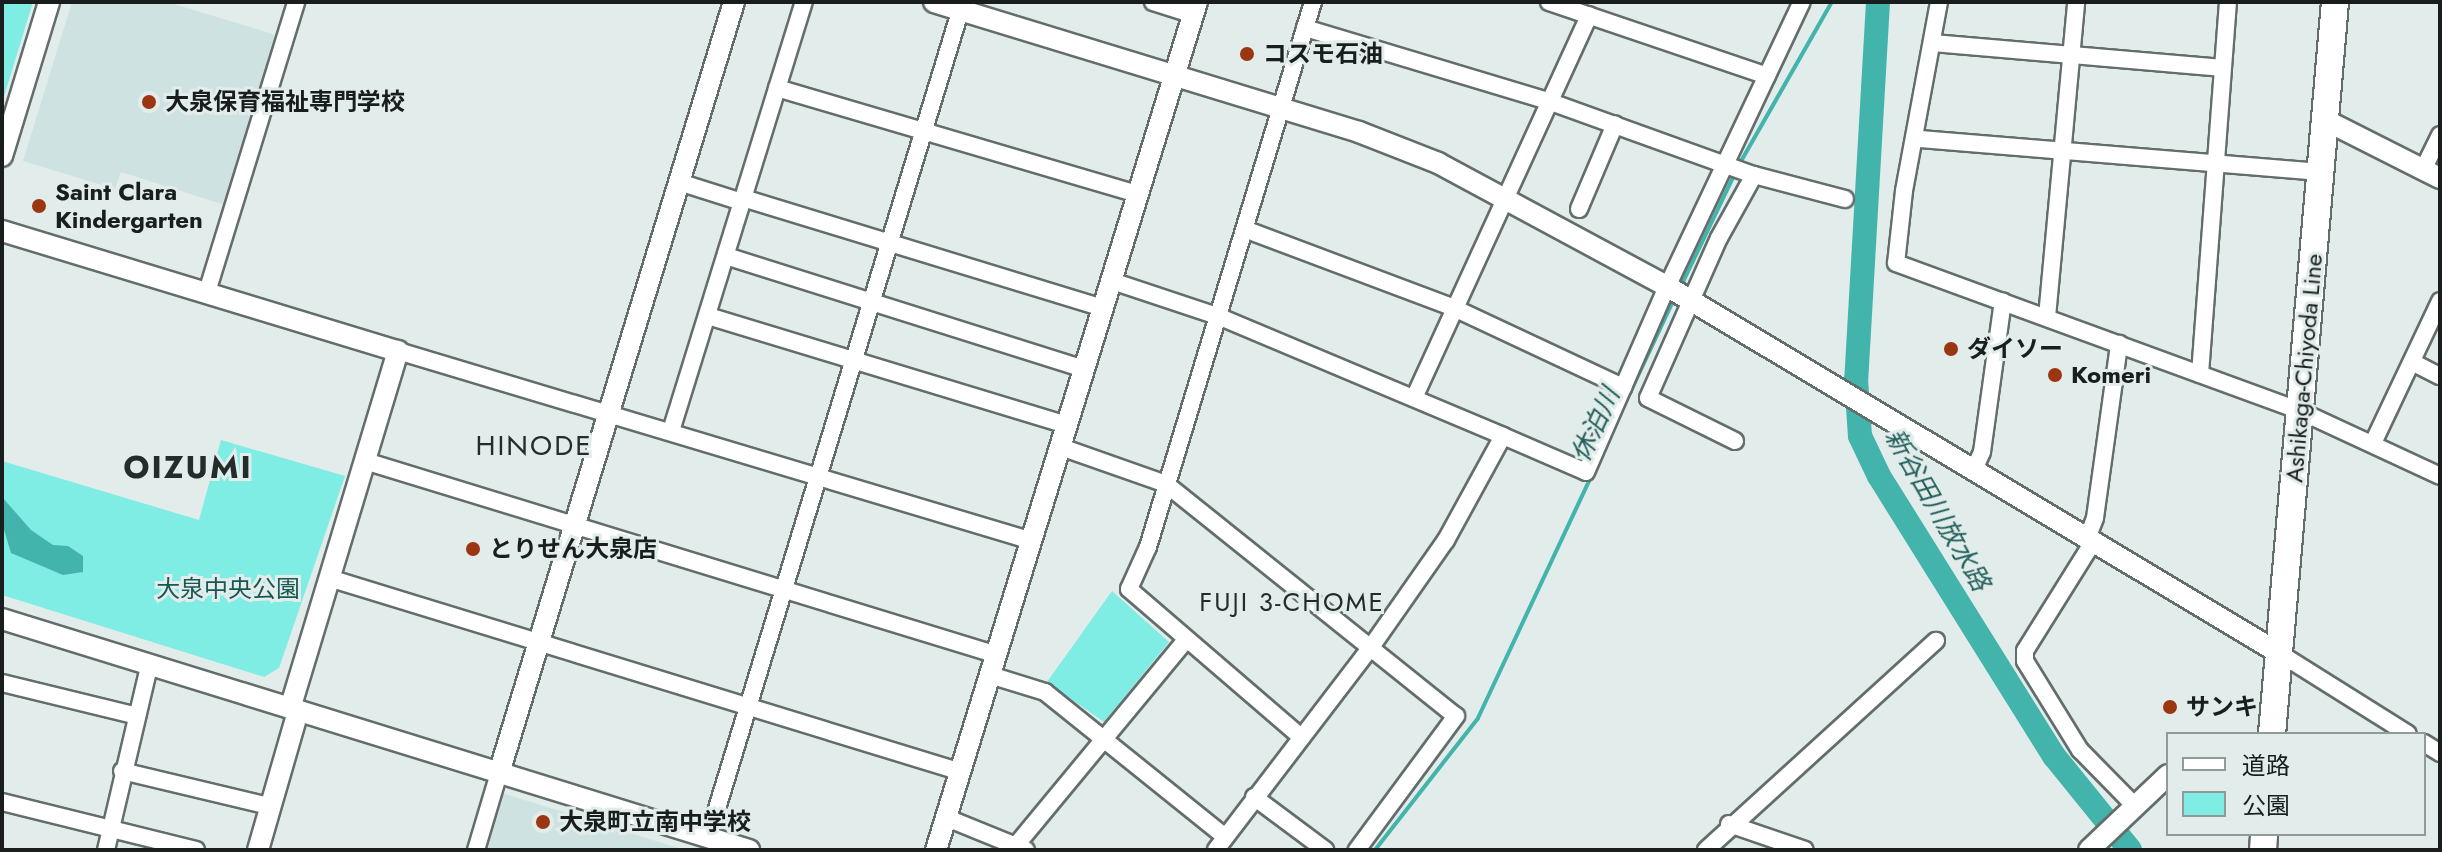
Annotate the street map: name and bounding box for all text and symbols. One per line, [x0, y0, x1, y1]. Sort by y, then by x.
place label: コスモ石油 [1263, 40, 1383, 68]
marker: コスモ石油 [1238, 45, 1256, 63]
place label: 大泉保育福祉専門学校 [165, 88, 405, 116]
marker: 大泉保育福祉専門学校 [140, 93, 158, 111]
place label: Saint Clara Kindergarten [55, 178, 203, 234]
marker: Saint Clara Kindergarten [30, 197, 48, 215]
street label: Ashikaga-Chiyoda Line [2280, 252, 2328, 484]
place label: ダイソー [1967, 335, 2063, 363]
marker: ダイソー [1942, 340, 1960, 358]
place label: Komeri [2071, 361, 2151, 389]
marker: Komeri [2046, 366, 2064, 384]
water label: 休泊川 [1565, 383, 1627, 467]
water label: 新谷田川放水路 [1878, 423, 1996, 597]
district label: HINODE [475, 429, 593, 463]
district label: OIZUMI [123, 448, 253, 486]
place label: とりせん大泉店 [489, 535, 657, 563]
marker: とりせん大泉店 [464, 540, 482, 558]
park label: 大泉中央公園 [156, 575, 300, 603]
district label: FUJI 3-CHOME [1199, 587, 1385, 619]
place label: サンキ [2186, 693, 2258, 721]
marker: サンキ [2161, 698, 2179, 716]
legend [2166, 732, 2426, 836]
text: 道路 [2242, 748, 2290, 783]
text: 公園 [2242, 788, 2290, 823]
place label: 大泉町立南中学校 [559, 808, 751, 836]
marker: 大泉町立南中学校 [534, 813, 552, 831]

